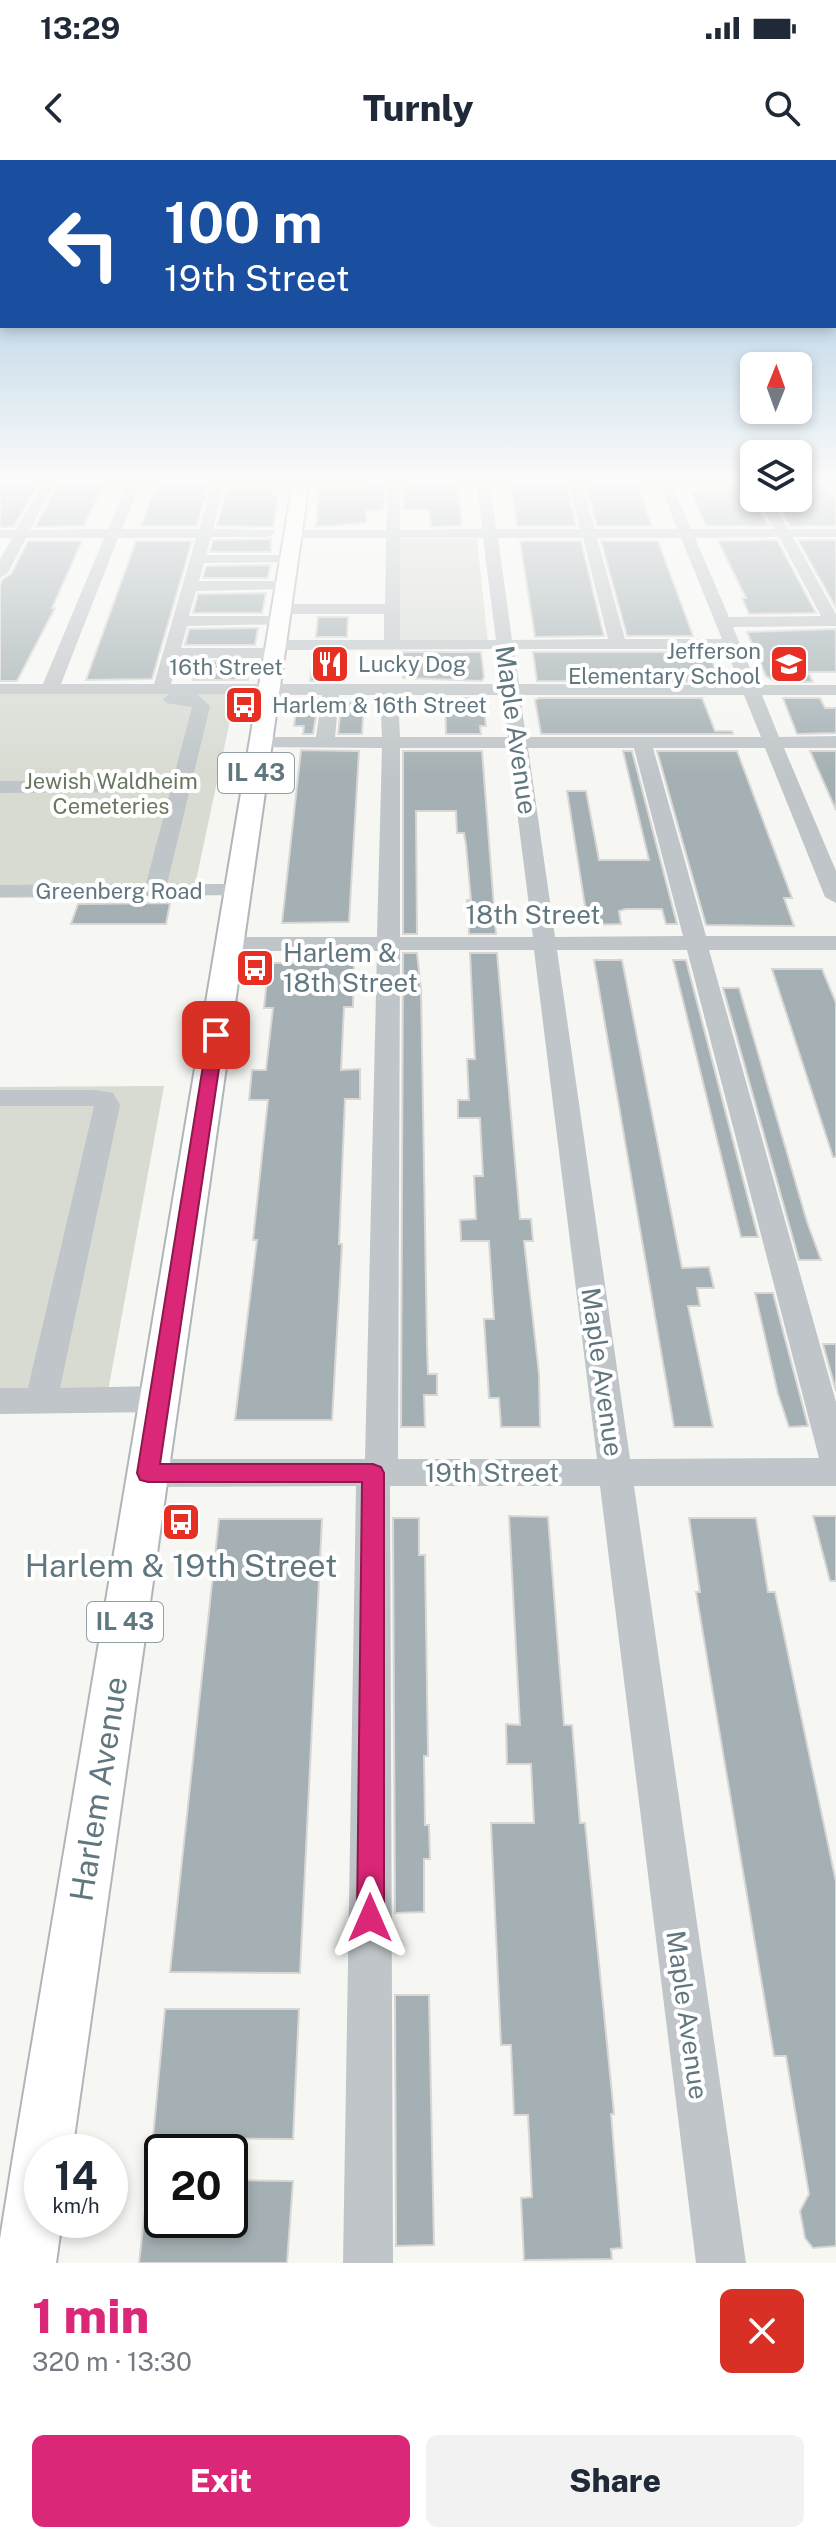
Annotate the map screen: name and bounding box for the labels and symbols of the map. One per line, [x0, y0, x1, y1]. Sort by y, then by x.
north arrow [740, 352, 812, 424]
place label: Jefferson Elementary School [568, 638, 761, 689]
restaurant icon: Lucky Dog [309, 643, 351, 685]
street label: Maple Avenue [489, 643, 544, 816]
school or university icon: Jefferson Elementary School [768, 643, 810, 685]
place label: Lucky Dog [358, 651, 466, 677]
street label: 16th Street [169, 654, 283, 680]
bus stop icon: Harlem & 16th Street [223, 684, 265, 726]
place label: Harlem & 16th Street [272, 692, 487, 718]
road number: IL 43 [218, 753, 294, 793]
park label: Jewish Waldheim Cemeteries [24, 768, 198, 819]
street label: Greenberg Road [35, 878, 203, 904]
street label: 18th Street [466, 899, 600, 930]
place label: Harlem & 18th Street [283, 937, 418, 998]
bus stop icon: Harlem & 18th Street [234, 947, 276, 989]
pin [182, 1001, 250, 1069]
street label: Maple Avenue [575, 1285, 630, 1458]
street label: 19th Street [425, 1457, 559, 1488]
bus stop icon: Harlem & 19th Street [160, 1501, 202, 1543]
place label: Harlem & 19th Street [25, 1547, 337, 1584]
road number: IL 43 [87, 1602, 163, 1642]
street label: Harlem Avenue [62, 1674, 135, 1904]
position arrow [328, 1876, 412, 1960]
street label: Maple Avenue [660, 1928, 715, 2101]
speed limit sign: 20 [144, 2134, 248, 2238]

